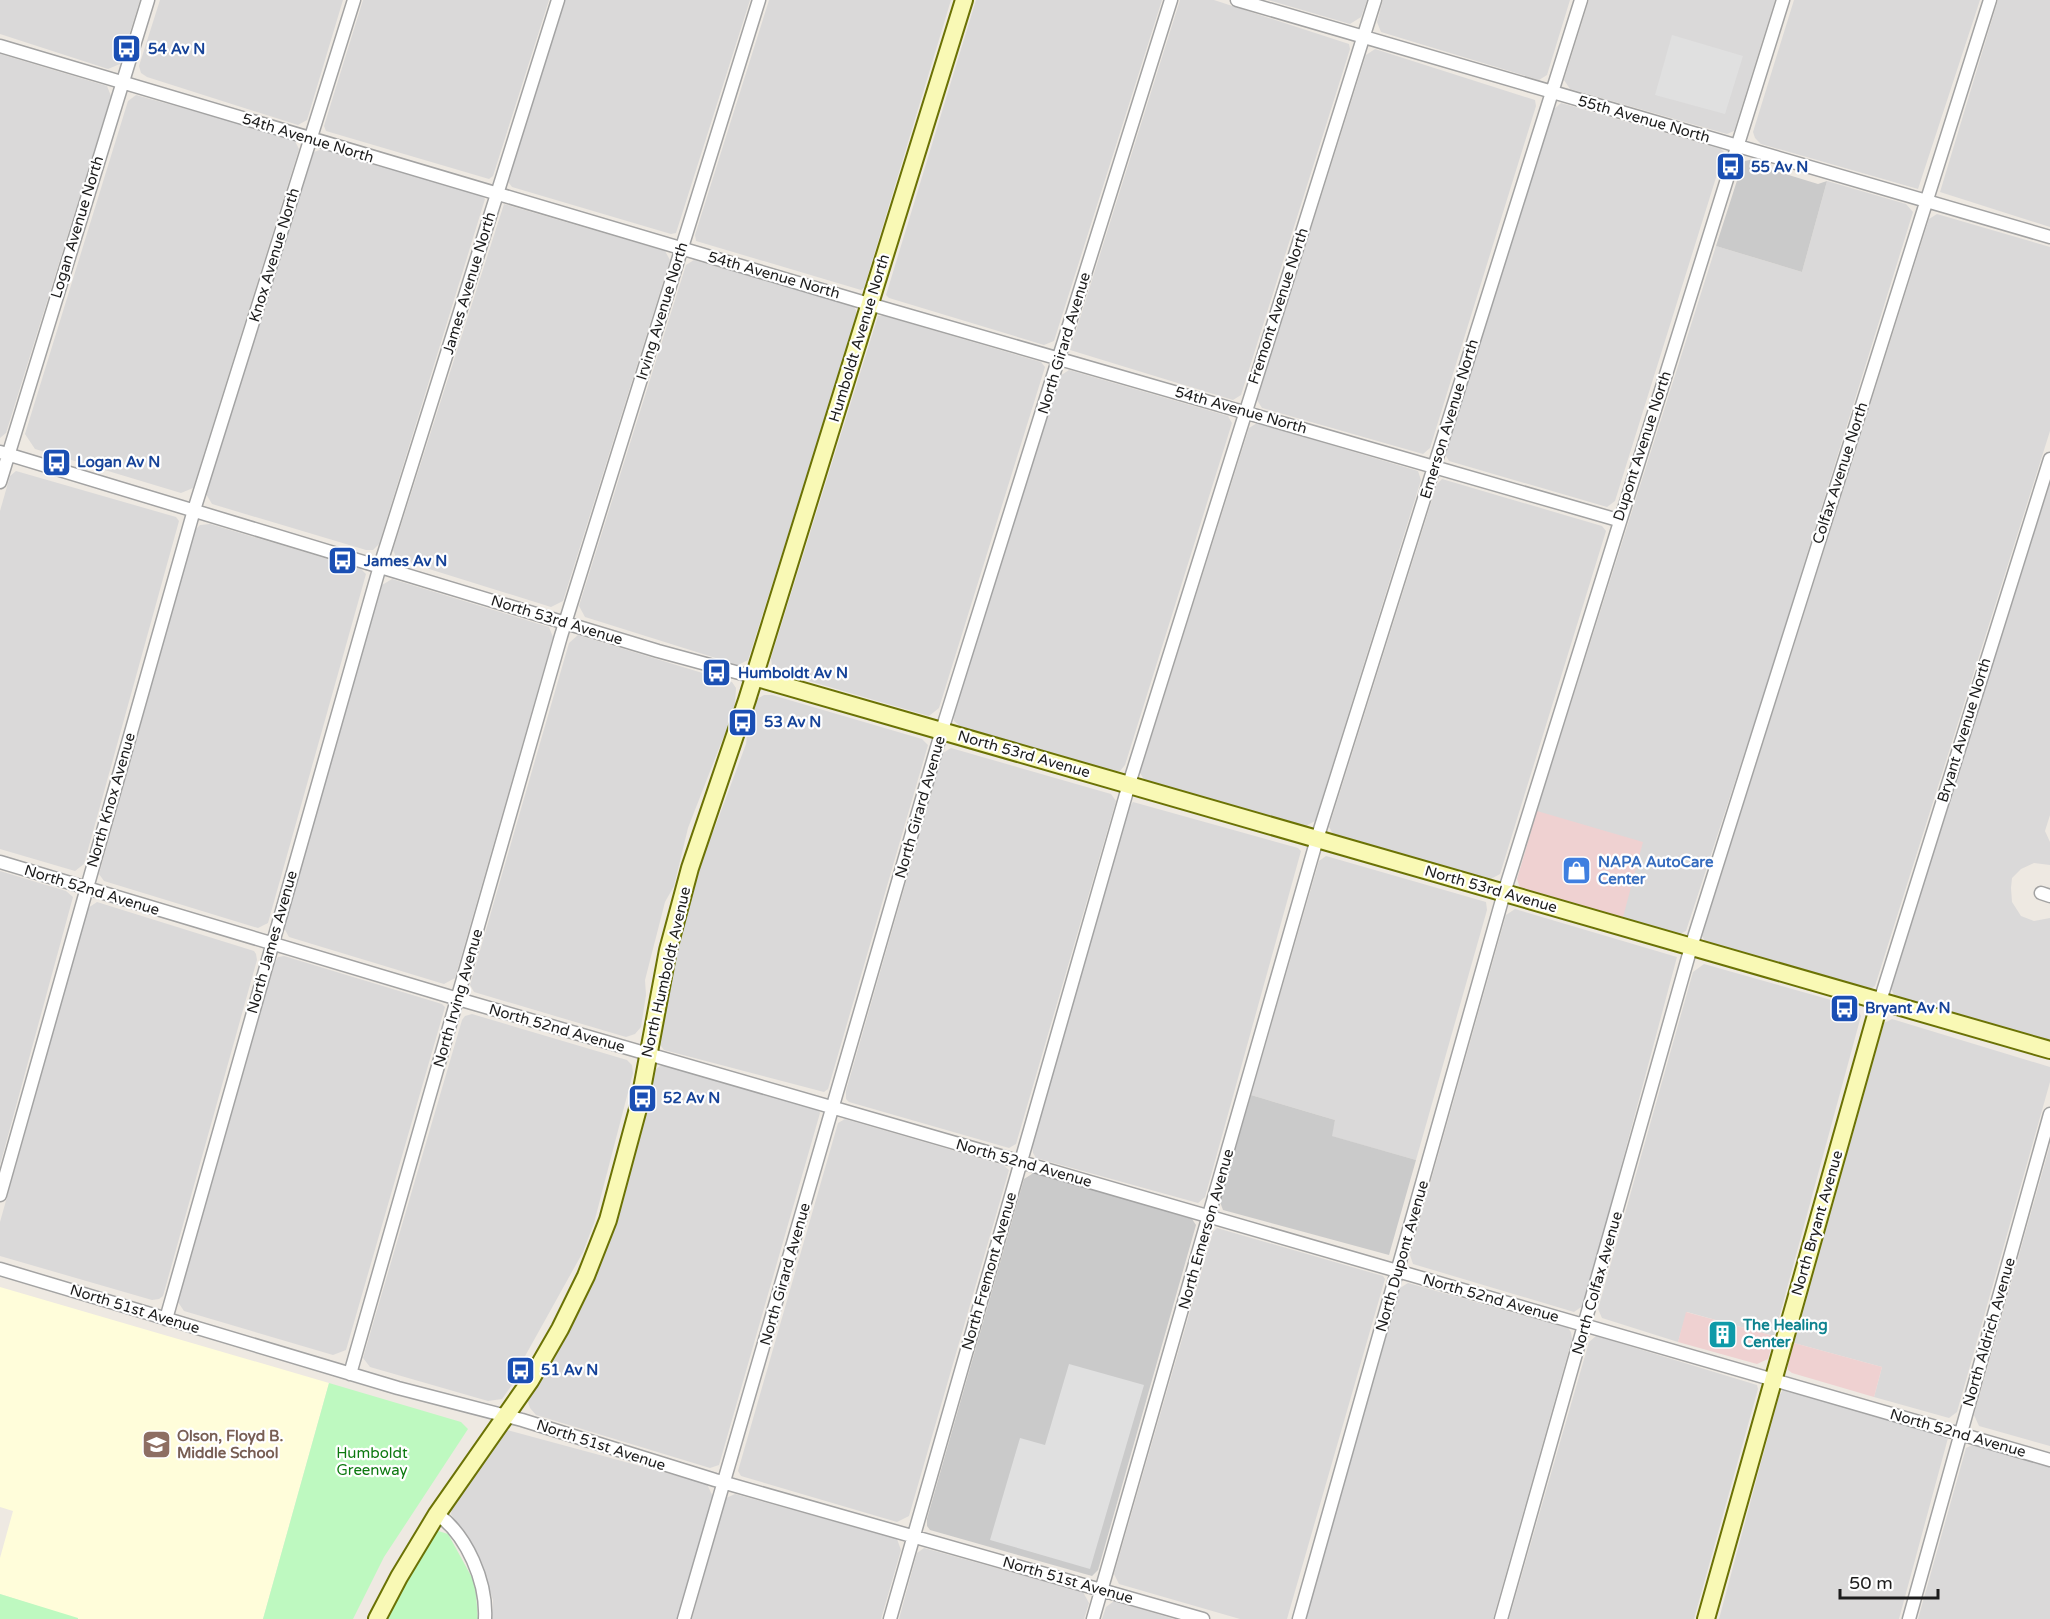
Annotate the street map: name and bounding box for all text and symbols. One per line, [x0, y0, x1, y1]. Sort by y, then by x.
bus stop icon: 54 Av N [111, 33, 143, 65]
place label: 54 Av N [148, 40, 205, 58]
street label: 55th Avenue North [1576, 91, 1712, 147]
street label: 54th Avenue North [240, 109, 376, 167]
bus stop icon: 55 Av N [1714, 151, 1746, 183]
street label: Logan Avenue North [47, 154, 107, 300]
place label: 55 Av N [1751, 158, 1808, 176]
street label: Knox Avenue North [245, 186, 303, 324]
street label: James Avenue North [439, 210, 499, 356]
street label: Fremont Avenue North [1244, 226, 1312, 386]
street label: Irving Avenue North [632, 240, 692, 382]
street label: 54th Avenue North [706, 247, 842, 303]
street label: Humboldt Avenue North [825, 252, 893, 424]
street label: North Girard Avenue [1034, 270, 1094, 416]
street label: Emerson Avenue North [1416, 337, 1482, 501]
street label: Dupont Avenue North [1609, 369, 1675, 523]
street label: 54th Avenue North [1173, 382, 1309, 438]
street label: Colfax Avenue North [1809, 400, 1871, 546]
bus stop icon: Logan Av N [40, 446, 72, 478]
place label: Logan Av N [77, 453, 160, 472]
bus stop icon: James Av N [327, 545, 359, 577]
place label: James Av N [363, 552, 447, 570]
street label: North 53rd Avenue [489, 591, 625, 649]
street label: Bryant Avenue North [1933, 656, 1995, 804]
bus stop icon: Humboldt Av N [701, 657, 733, 689]
place label: Humboldt Av N [738, 664, 848, 682]
bus stop icon: 53 Av N [727, 706, 759, 738]
place label: 53 Av N [764, 713, 821, 731]
street label: North 53rd Avenue [956, 726, 1092, 782]
street label: North Knox Avenue [83, 731, 139, 869]
street label: North Girard Avenue [891, 734, 949, 880]
place label: NAPA AutoCare Center [1598, 853, 1714, 888]
shop icon: NAPA AutoCare Center [1561, 855, 1593, 887]
street label: North 52nd Avenue [22, 861, 162, 919]
street label: North 53rd Avenue [1423, 861, 1559, 917]
street label: North James Avenue [243, 868, 301, 1016]
street label: North Humboldt Avenue [638, 885, 694, 1059]
street label: North Irving Avenue [430, 927, 486, 1069]
bus stop icon: Bryant Av N [1828, 992, 1860, 1024]
place label: Bryant Av N [1865, 999, 1951, 1018]
street label: North 52nd Avenue [487, 1000, 627, 1056]
bus stop icon: 52 Av N [626, 1082, 658, 1114]
place label: 52 Av N [663, 1089, 720, 1107]
street label: North 52nd Avenue [954, 1135, 1094, 1191]
street label: North Emerson Avenue [1174, 1147, 1238, 1311]
street label: North Bryant Avenue [1788, 1148, 1846, 1298]
street label: North Dupont Avenue [1372, 1178, 1432, 1334]
street label: North Fremont Avenue [958, 1190, 1020, 1352]
street label: North Girard Avenue [756, 1201, 814, 1347]
street label: North Colfax Avenue [1568, 1209, 1626, 1357]
street label: North Aldrich Avenue [1959, 1256, 2019, 1408]
street label: North 52nd Avenue [1421, 1270, 1561, 1326]
street label: North 51st Avenue [68, 1281, 202, 1337]
place label: The Healing Center [1742, 1316, 1828, 1351]
building icon: The Healing Center [1706, 1318, 1738, 1350]
bus stop icon: 51 Av N [504, 1354, 536, 1386]
place label: 51 Av N [541, 1361, 598, 1379]
street label: North 52nd Avenue [1888, 1405, 2028, 1461]
street label: North 51st Avenue [534, 1416, 668, 1474]
place label: Olson, Floyd B. Middle School [177, 1427, 283, 1462]
school or university icon: Olson, Floyd B. Middle School [140, 1429, 172, 1461]
park label: Humboldt Greenway [336, 1444, 408, 1479]
street label: North 51st Avenue [1001, 1553, 1135, 1607]
scale bar [1840, 1562, 1938, 1600]
text: 50 m [1849, 1572, 1893, 1594]

